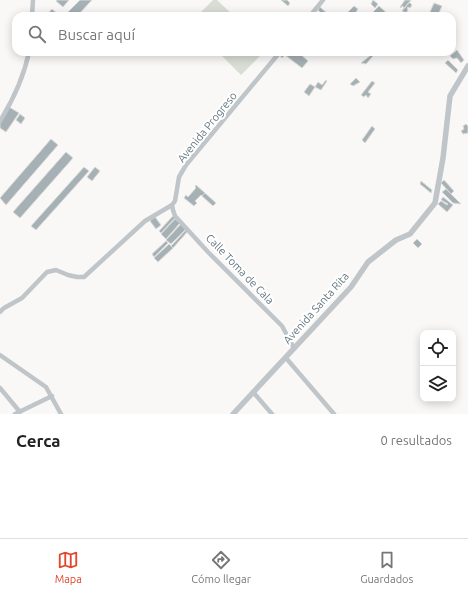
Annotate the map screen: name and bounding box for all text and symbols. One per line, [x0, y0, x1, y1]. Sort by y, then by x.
search box [12, 12, 456, 56]
icon: search [26, 23, 48, 45]
text: Buscar aquí [58, 26, 135, 43]
street label: Avenida Progreso [175, 89, 239, 165]
street label: Calle Toma de Cala [204, 232, 276, 306]
street label: Avenida Santa Rita [281, 270, 351, 346]
map controls [420, 330, 456, 402]
button: locate [420, 330, 456, 366]
button: layers [420, 366, 456, 402]
text: Cerca [16, 431, 61, 450]
text: 0 resultados [381, 433, 452, 447]
tab: Mapa [55, 549, 82, 585]
tab: Cómo llegar [191, 549, 251, 585]
tab: Guardados [360, 549, 413, 585]

